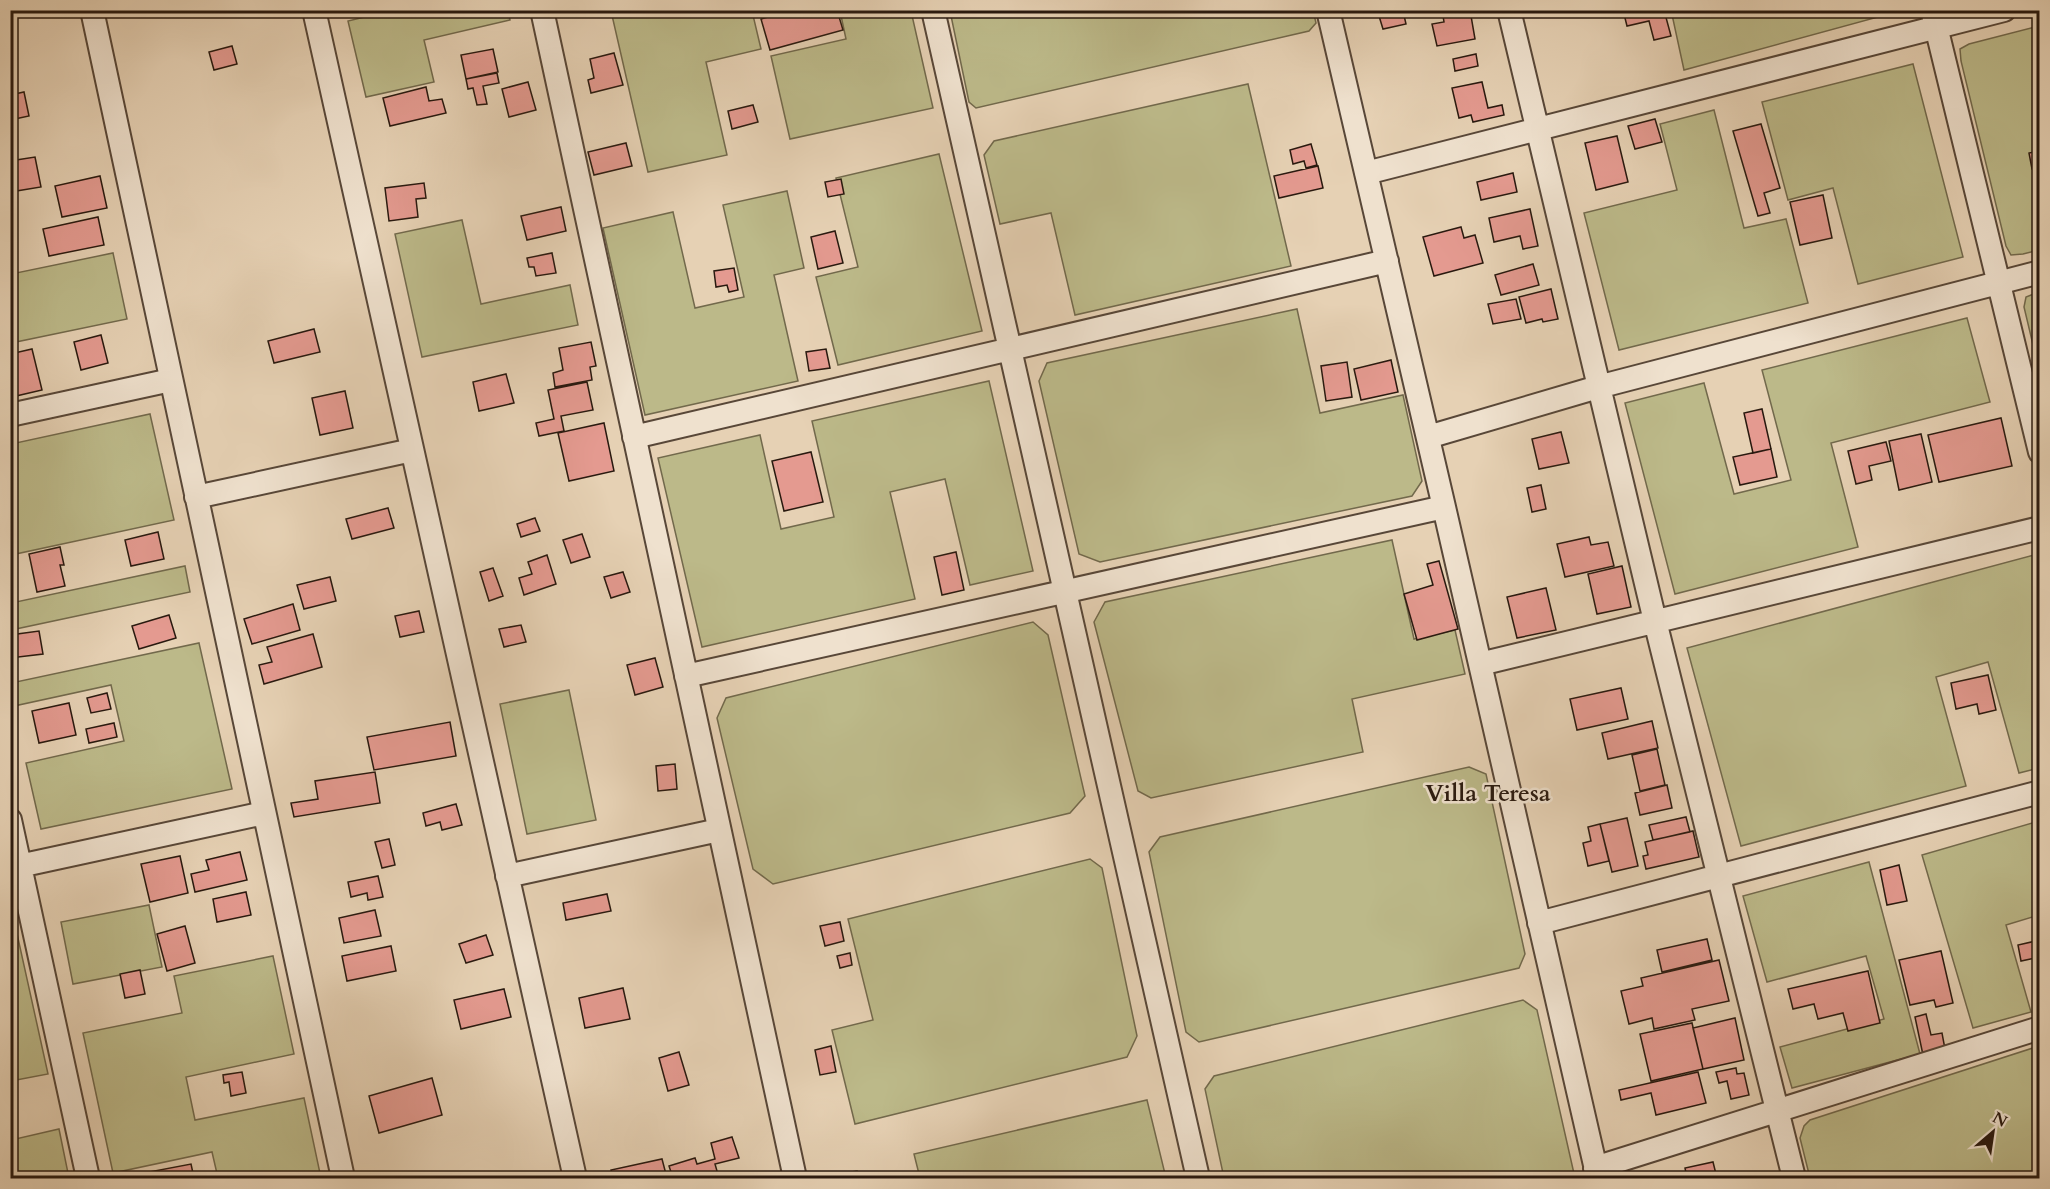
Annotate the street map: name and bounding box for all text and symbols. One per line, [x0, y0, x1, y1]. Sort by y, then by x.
district label: Villa Teresa [1425, 777, 1551, 810]
north arrow [1963, 1102, 2023, 1162]
text: N [1988, 1107, 2011, 1133]

